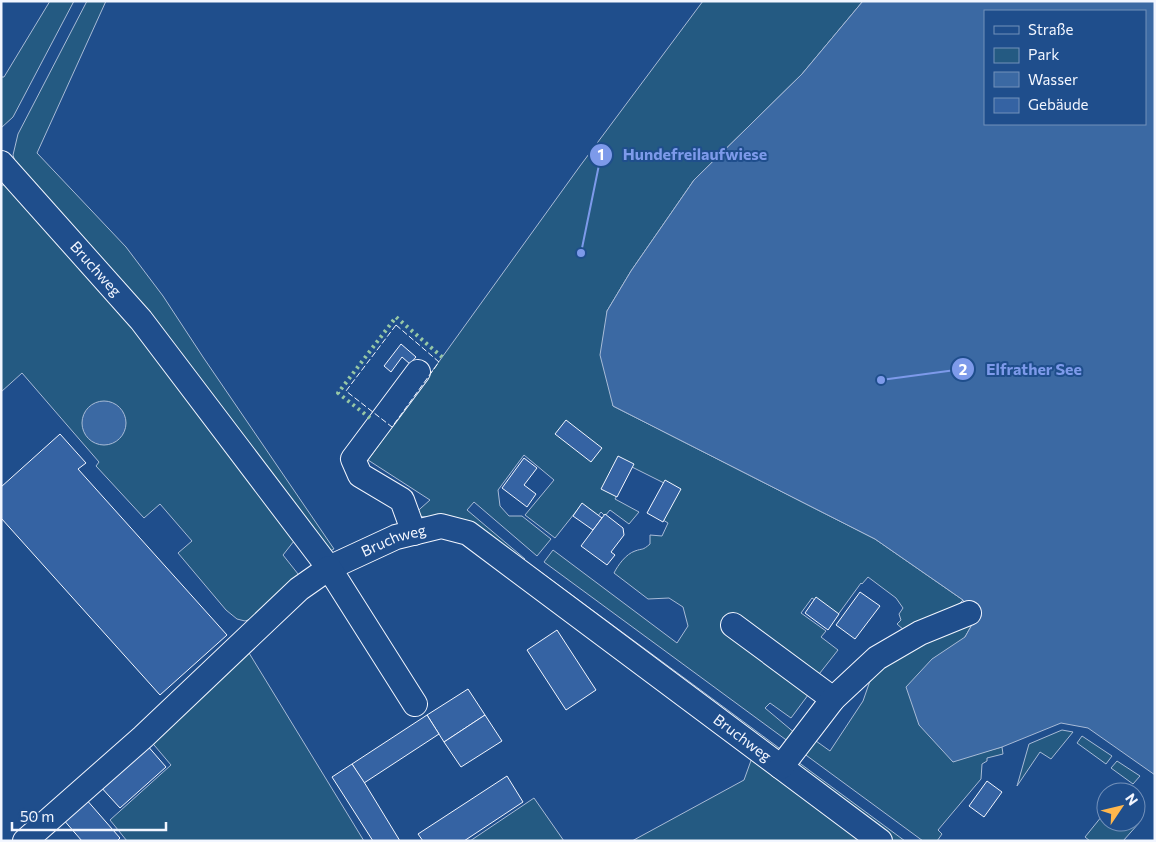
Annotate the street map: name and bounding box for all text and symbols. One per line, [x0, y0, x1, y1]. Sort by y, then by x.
legend [984, 10, 1146, 125]
text: Straße [1028, 20, 1074, 38]
text: Park [1028, 45, 1059, 63]
text: Wasser [1028, 70, 1078, 88]
text: Gebäude [1028, 95, 1089, 113]
callout: Hundefreilaufwiese [588, 139, 778, 170]
text: Hundefreilaufwiese [623, 144, 767, 163]
text: 1 [598, 145, 604, 163]
street label: Bruchweg [67, 237, 126, 300]
callout: Elfrather See [951, 354, 1092, 385]
text: Elfrather See [986, 359, 1082, 378]
text: 2 [959, 360, 967, 378]
street label: Bruchweg [358, 520, 428, 560]
street label: Bruchweg [710, 710, 775, 765]
north arrow [1096, 782, 1146, 832]
text: N [1122, 790, 1142, 808]
scale bar [12, 800, 166, 832]
text: 50 m [20, 807, 54, 825]

